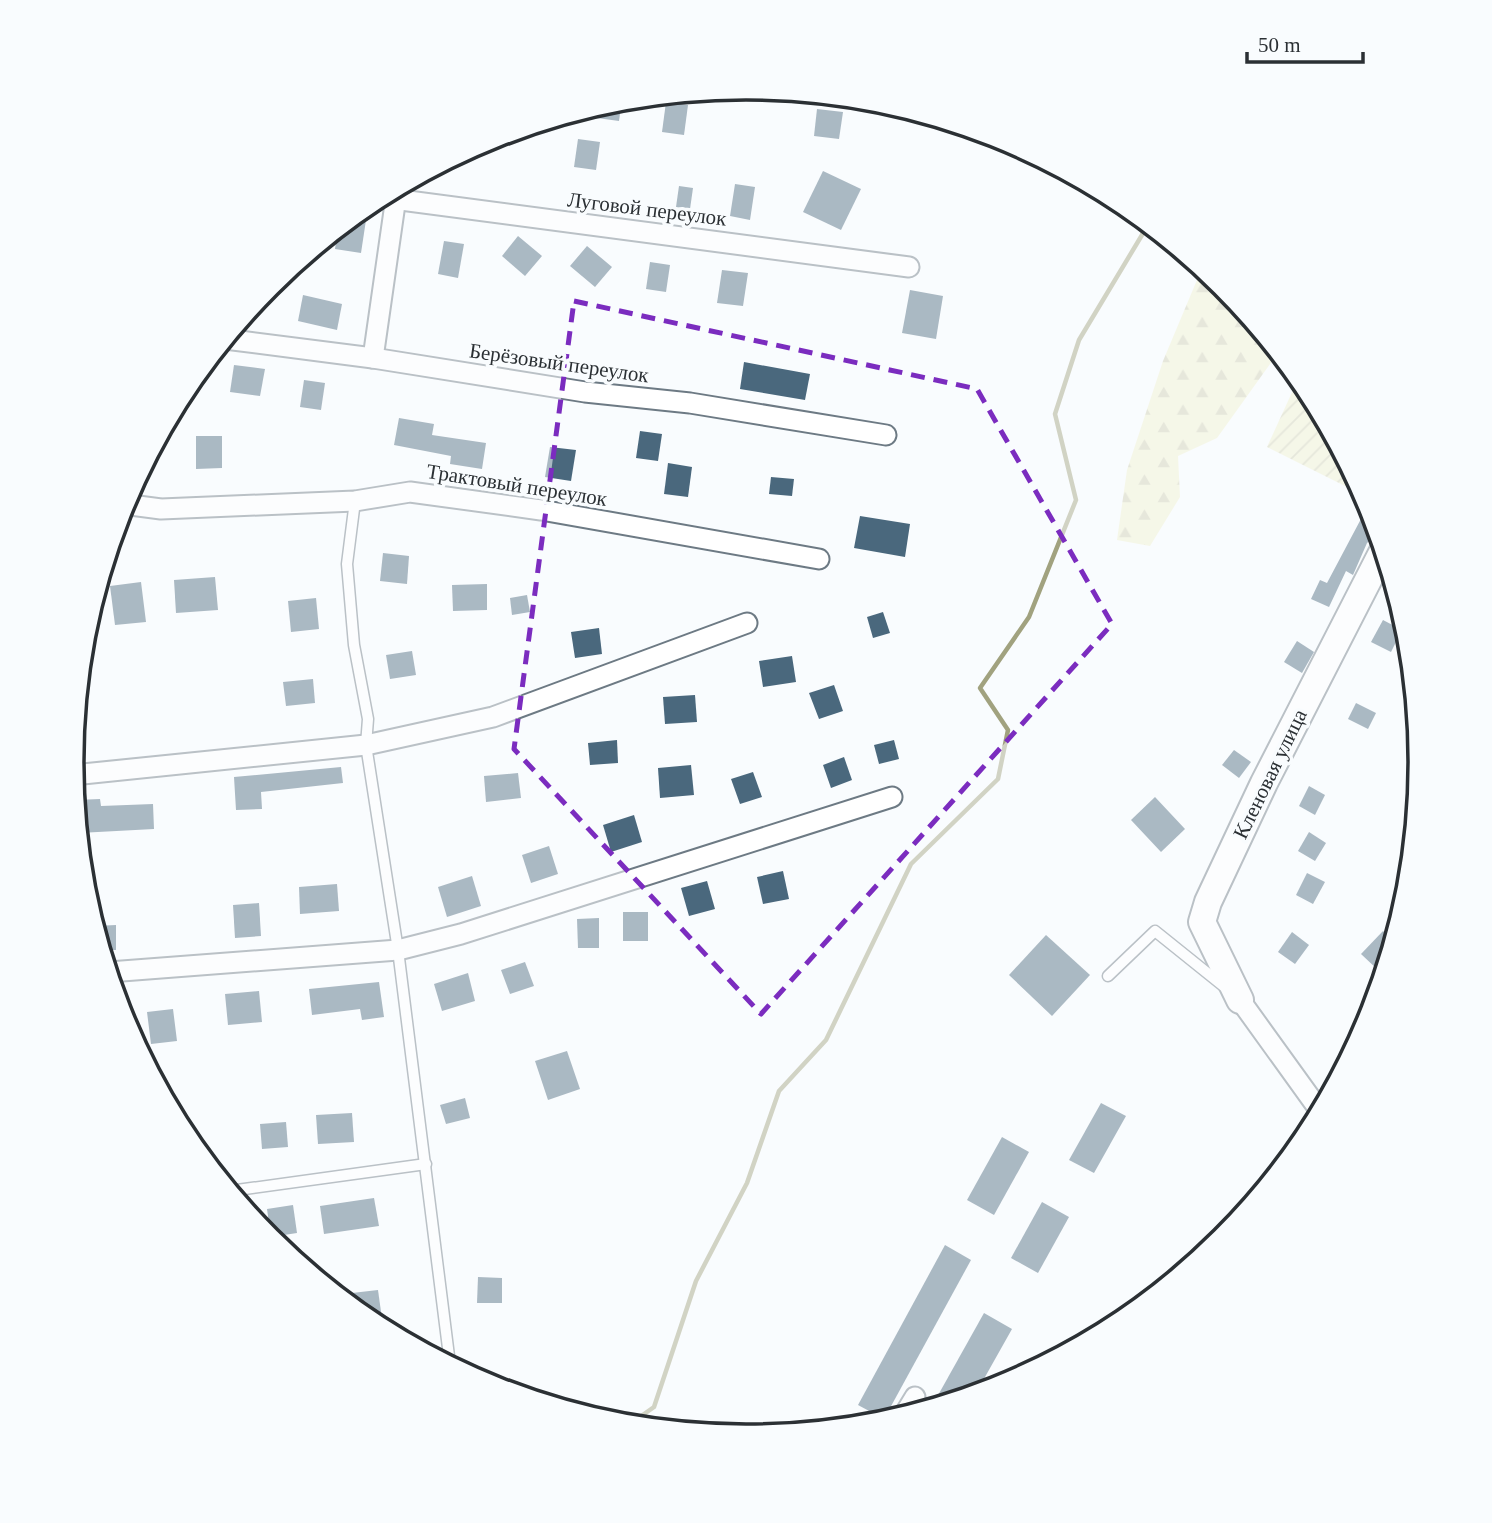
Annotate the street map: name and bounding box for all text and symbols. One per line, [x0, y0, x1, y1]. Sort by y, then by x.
scale bar [1247, 21, 1362, 65]
text: 50 m [1258, 33, 1301, 57]
street label: Луговой переулок [566, 187, 729, 231]
street label: Берёзовый переулок [468, 339, 651, 388]
street label: Трактовый переулок [425, 459, 610, 511]
street label: Кленовая улица [1228, 705, 1312, 843]

